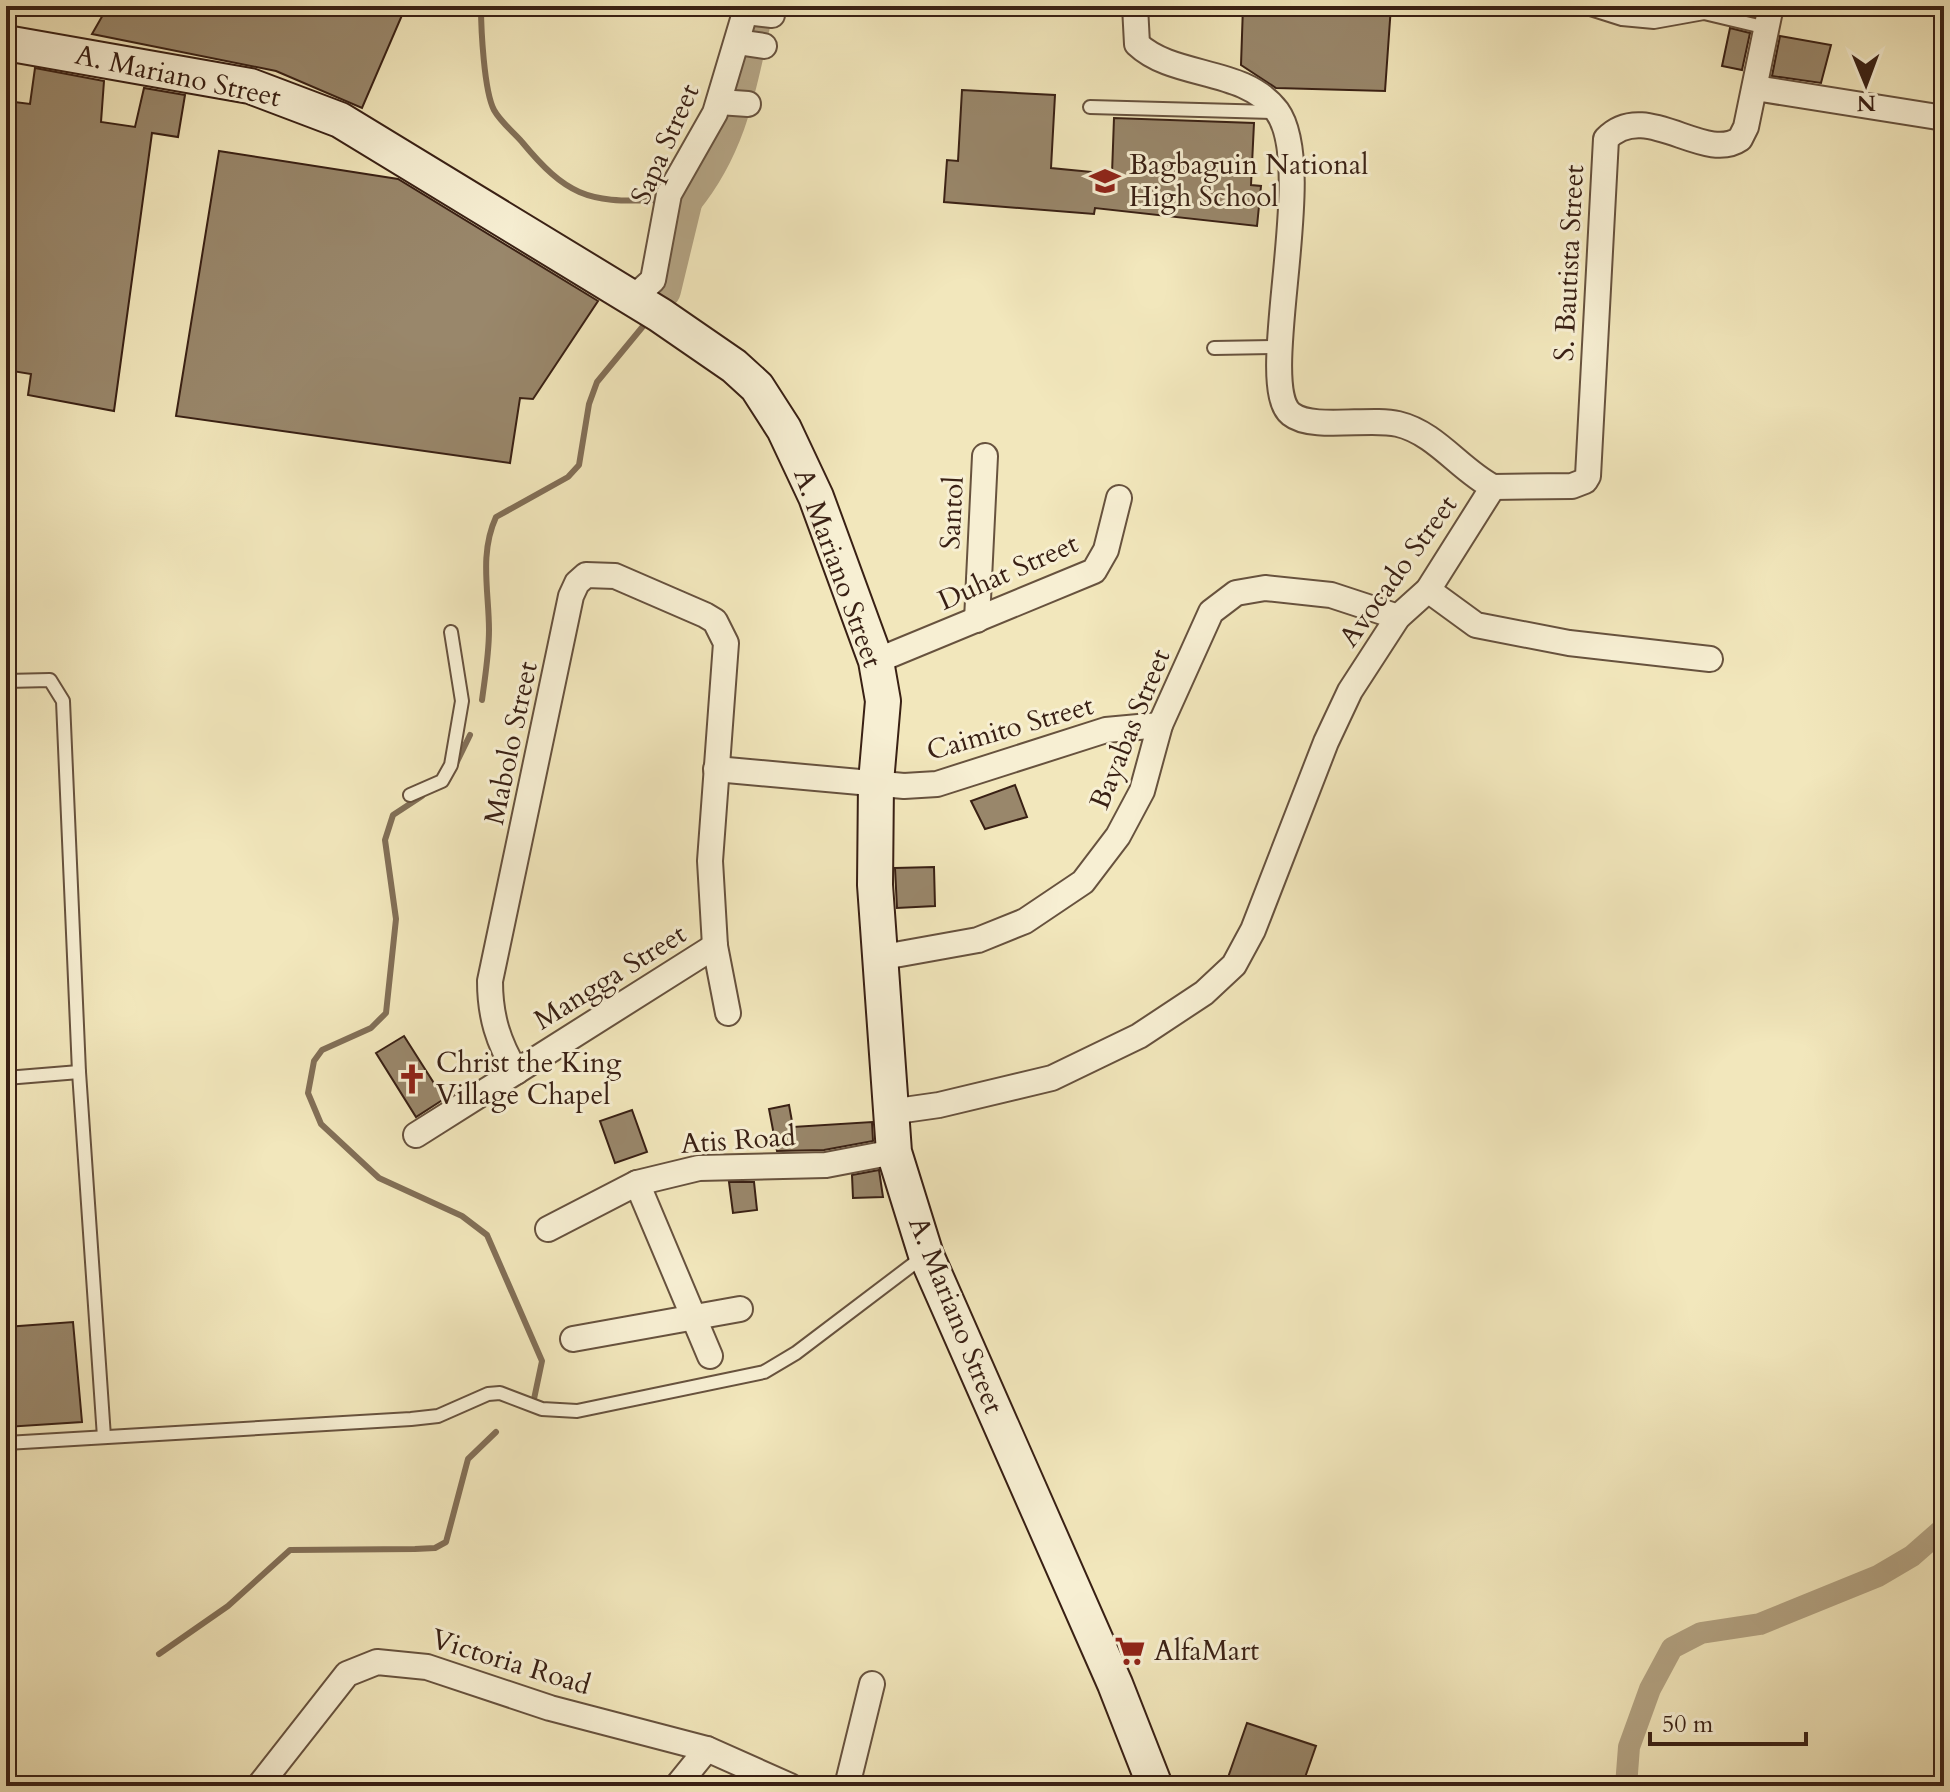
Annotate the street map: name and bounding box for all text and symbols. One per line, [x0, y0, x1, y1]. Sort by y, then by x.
street label: A. Mariano Street [72, 36, 284, 116]
north arrow [1826, 44, 1906, 124]
street label: Sapa Street [622, 78, 708, 210]
text: N [1857, 88, 1876, 118]
place label: Bagbaguin National High School [1129, 146, 1368, 216]
street label: S. Bautista Street [1545, 163, 1593, 362]
school or university icon: Bagbaguin National High School [1088, 164, 1122, 198]
street label: A. Mariano Street [784, 463, 892, 673]
street label: Santol [931, 475, 973, 551]
street label: Avocado Street [1330, 487, 1466, 655]
street label: Duhat Street [932, 524, 1084, 620]
street label: Bayabas Street [1081, 643, 1179, 815]
street label: Mabolo Street [475, 658, 547, 828]
street label: Caimito Street [922, 686, 1098, 770]
street label: Mangga Street [527, 915, 693, 1039]
place label: Christ the King Village Chapel [436, 1044, 622, 1114]
church icon: Christ the King Village Chapel [395, 1062, 429, 1096]
street label: Atis Road [679, 1117, 797, 1163]
street label: A. Mariano Street [899, 1211, 1013, 1419]
street label: Victoria Road [427, 1620, 595, 1704]
place label: AlfaMart [1154, 1632, 1259, 1670]
supermarket icon: AlfaMart [1113, 1634, 1147, 1668]
scale bar [1650, 1696, 1806, 1746]
text: 50 m [1662, 1708, 1714, 1741]

